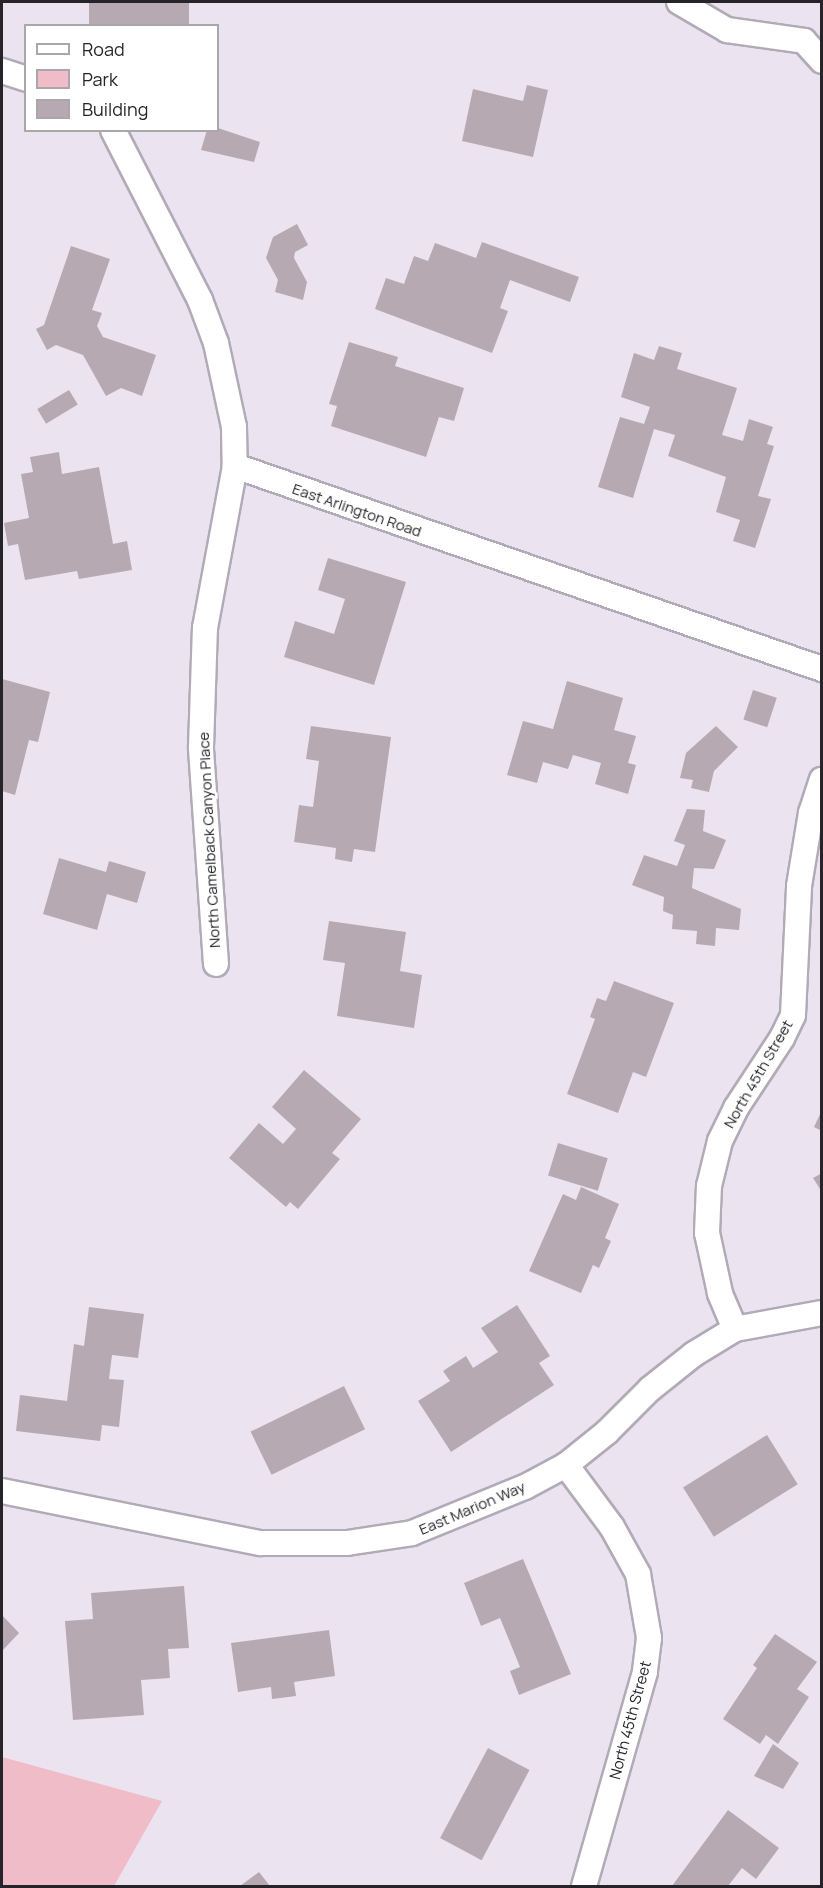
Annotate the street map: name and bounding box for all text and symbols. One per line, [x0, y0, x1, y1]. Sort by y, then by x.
legend [24, 24, 219, 132]
text: Road [82, 37, 125, 61]
text: Park [82, 67, 118, 91]
text: Building [82, 97, 148, 121]
street label: East Arlington Road [290, 479, 424, 541]
street label: North Camelback Canyon Place [194, 732, 224, 948]
street label: North 45th Street [720, 1017, 796, 1131]
street label: East Marion Way [416, 1478, 528, 1538]
street label: North 45th Street [606, 1659, 654, 1781]

